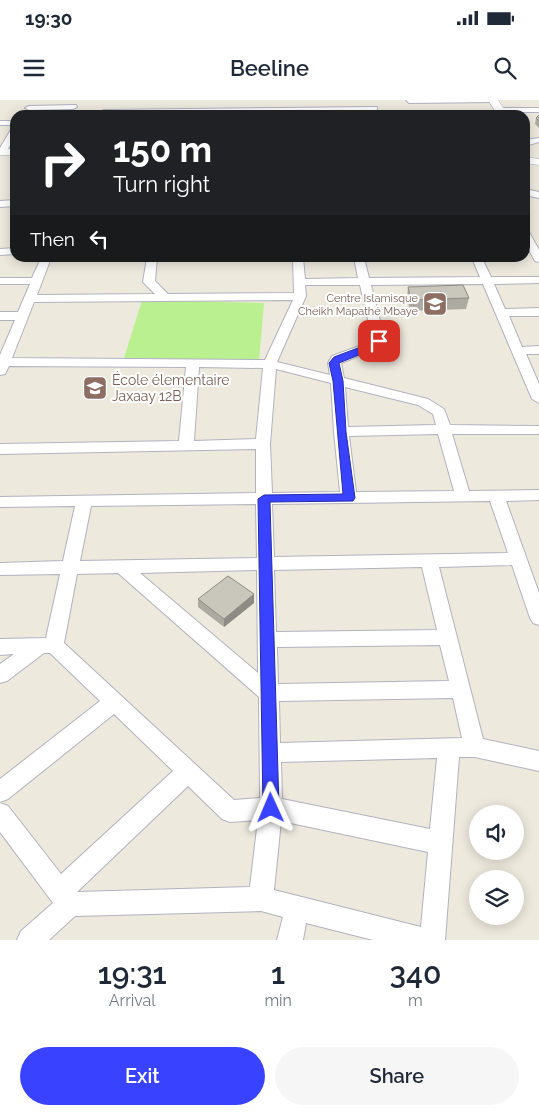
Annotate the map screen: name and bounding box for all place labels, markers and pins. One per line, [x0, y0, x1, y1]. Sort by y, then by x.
school or university icon: Centre Islamisque Cheikh Mapathé Mbaye [422, 291, 448, 317]
place label: Centre Islamisque Cheikh Mapathé Mbaye [298, 292, 419, 318]
pin [358, 320, 400, 362]
place label: École élementaire Jaxaay 12B [112, 371, 230, 404]
school or university icon: École élementaire Jaxaay 12B [82, 375, 108, 401]

